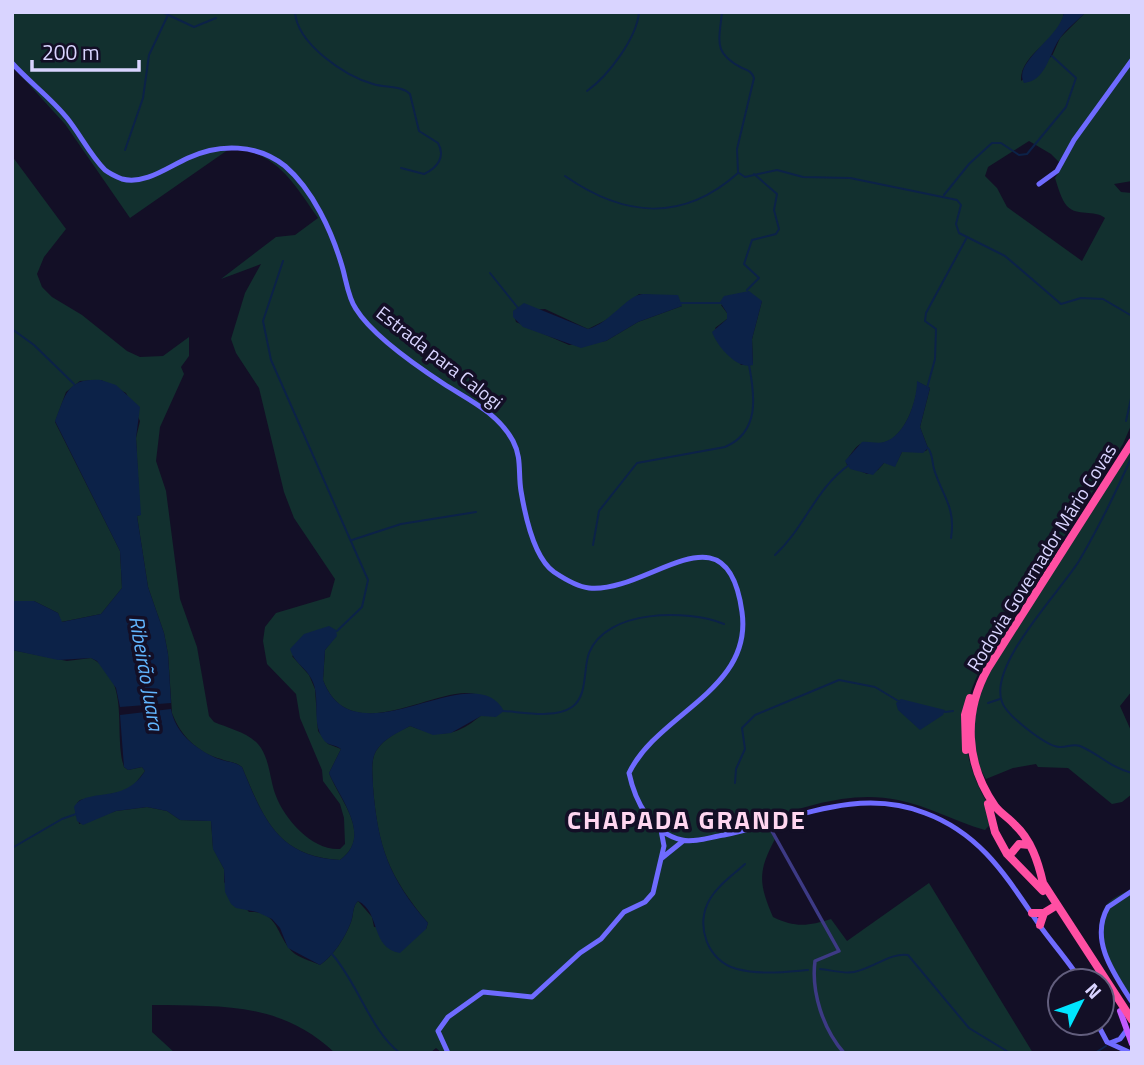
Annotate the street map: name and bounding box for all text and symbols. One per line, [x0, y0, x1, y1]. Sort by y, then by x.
scale bar [32, 28, 138, 72]
text: 200 m [42, 36, 99, 68]
street label: Estrada para Calogi [370, 298, 510, 416]
street label: Rodovia Governador Mário Covas [959, 437, 1123, 676]
water label: Ribeirão Juara [121, 613, 173, 734]
district label: CHAPADA GRANDE [567, 800, 807, 839]
north arrow [1046, 967, 1116, 1037]
text: N [1079, 976, 1109, 1005]

